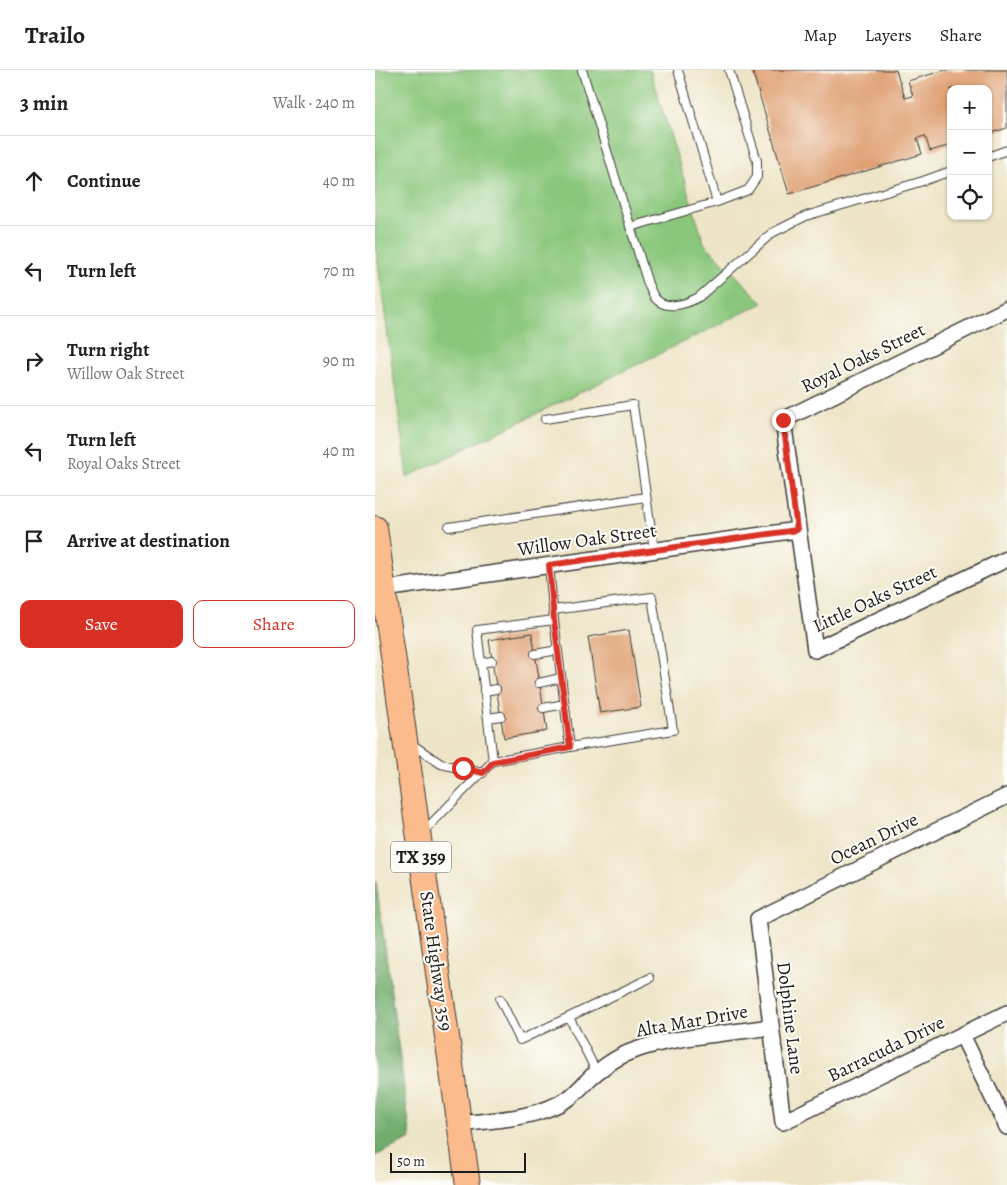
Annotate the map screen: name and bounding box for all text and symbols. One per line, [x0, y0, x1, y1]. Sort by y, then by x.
text: Trailo [25, 19, 85, 51]
text: Map [804, 23, 837, 47]
text: Layers [865, 23, 912, 47]
text: Share [940, 23, 982, 47]
map controls [947, 85, 992, 220]
button: + [947, 85, 992, 130]
text: 3 min [20, 89, 68, 117]
text: Walk · 240 m [273, 92, 355, 114]
button: − [947, 130, 992, 175]
icon: ahead [20, 167, 48, 195]
text: Continue [67, 168, 141, 194]
text: 40 m [323, 170, 355, 192]
button: locate [947, 175, 992, 220]
icon: left [20, 257, 48, 285]
text: Turn left [67, 258, 136, 284]
text: 70 m [323, 260, 355, 282]
street label: Royal Oaks Street [797, 317, 929, 399]
text: Turn right [67, 337, 149, 363]
icon: right [20, 347, 48, 375]
text: 90 m [323, 350, 355, 372]
text: Willow Oak Street [67, 363, 185, 385]
route end [772, 409, 795, 432]
text: Turn left [67, 427, 136, 453]
icon: left [20, 437, 48, 465]
text: 40 m [323, 440, 355, 462]
text: Royal Oaks Street [67, 453, 181, 475]
street label: Willow Oak Street [515, 517, 658, 563]
icon: arrive [20, 527, 48, 555]
text: Arrive at destination [67, 528, 230, 554]
street label: Little Oaks Street [809, 559, 941, 639]
button: Save [20, 600, 183, 648]
button: Share [193, 600, 355, 648]
route start [452, 757, 475, 780]
street label: Ocean Drive [826, 806, 922, 872]
road number: TX 359 [391, 842, 451, 872]
street label: State Highway 359 [413, 889, 459, 1033]
street label: Dolphine Lane [770, 960, 810, 1076]
street label: Alta Mar Drive [633, 998, 750, 1044]
street label: Barracuda Drive [823, 1009, 949, 1089]
scale bar [390, 1150, 526, 1173]
text: 50 m [397, 1152, 425, 1171]

